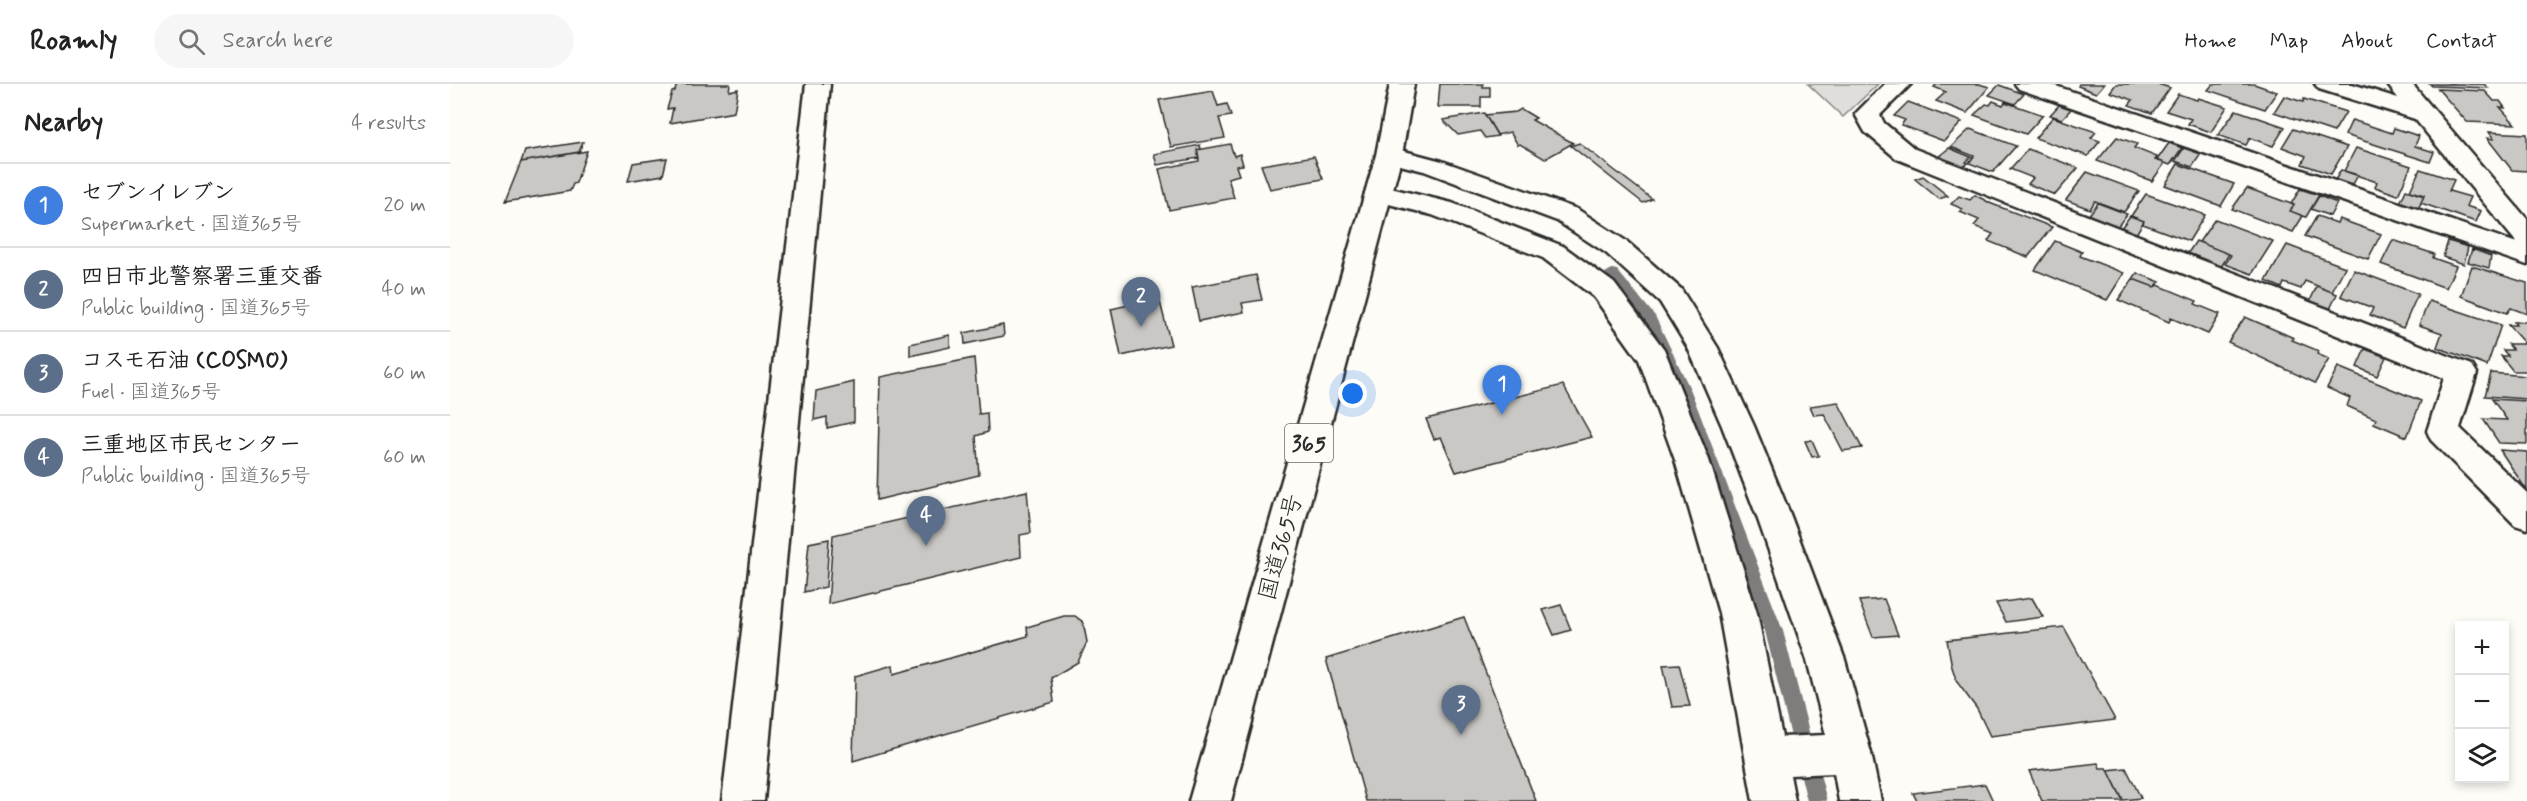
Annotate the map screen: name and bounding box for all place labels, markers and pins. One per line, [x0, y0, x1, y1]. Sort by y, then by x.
pin: 2 [1122, 278, 1160, 327]
pin: 1 [1482, 366, 1522, 415]
pin: 4 [906, 496, 946, 546]
pin: 3 [1442, 686, 1480, 735]

